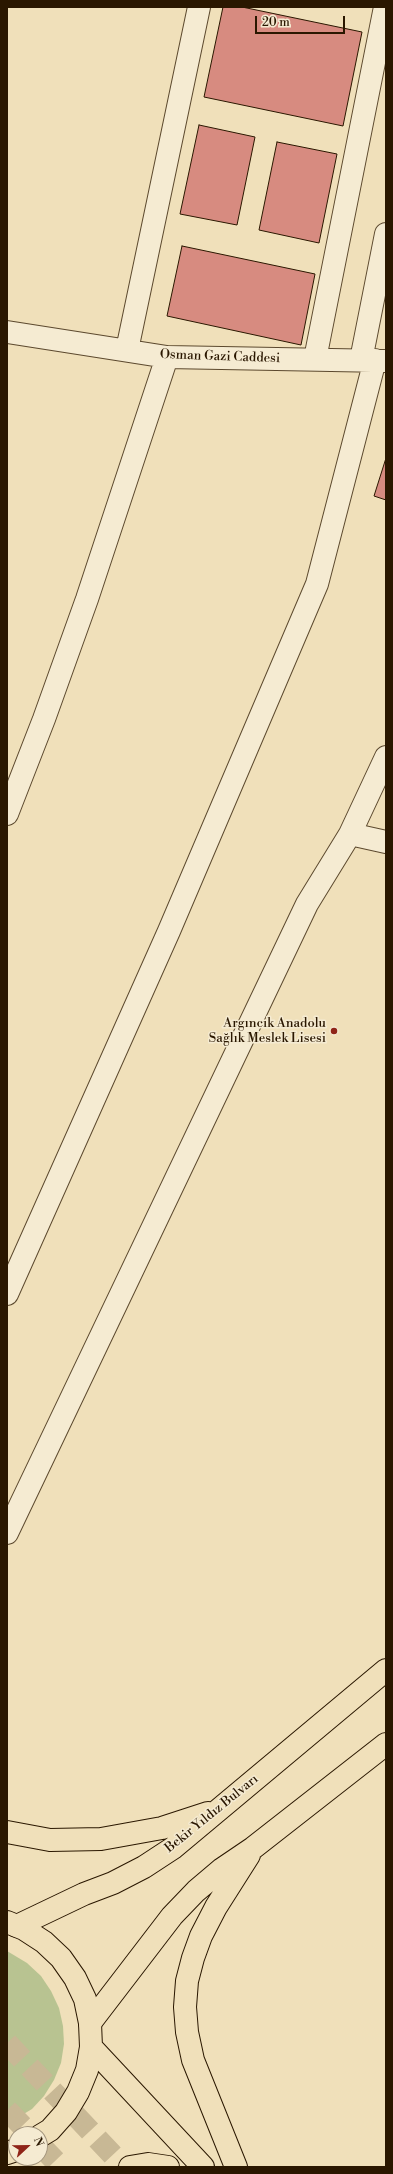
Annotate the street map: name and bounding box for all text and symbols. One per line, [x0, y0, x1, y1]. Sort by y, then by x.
scale bar [257, 8, 347, 34]
text: 20 m [262, 15, 290, 30]
street label: Osman Gazi Caddesi [160, 347, 280, 367]
place label: Argıncık Anadolu Sağlık Meslek Lisesi [209, 1016, 326, 1047]
marker: Argıncık Anadolu Sağlık Meslek Lisesi [329, 1026, 339, 1036]
street label: Bekir Yıldız Bulvarı [162, 1772, 262, 1856]
north arrow [8, 2126, 48, 2166]
text: N [30, 2135, 46, 2149]

